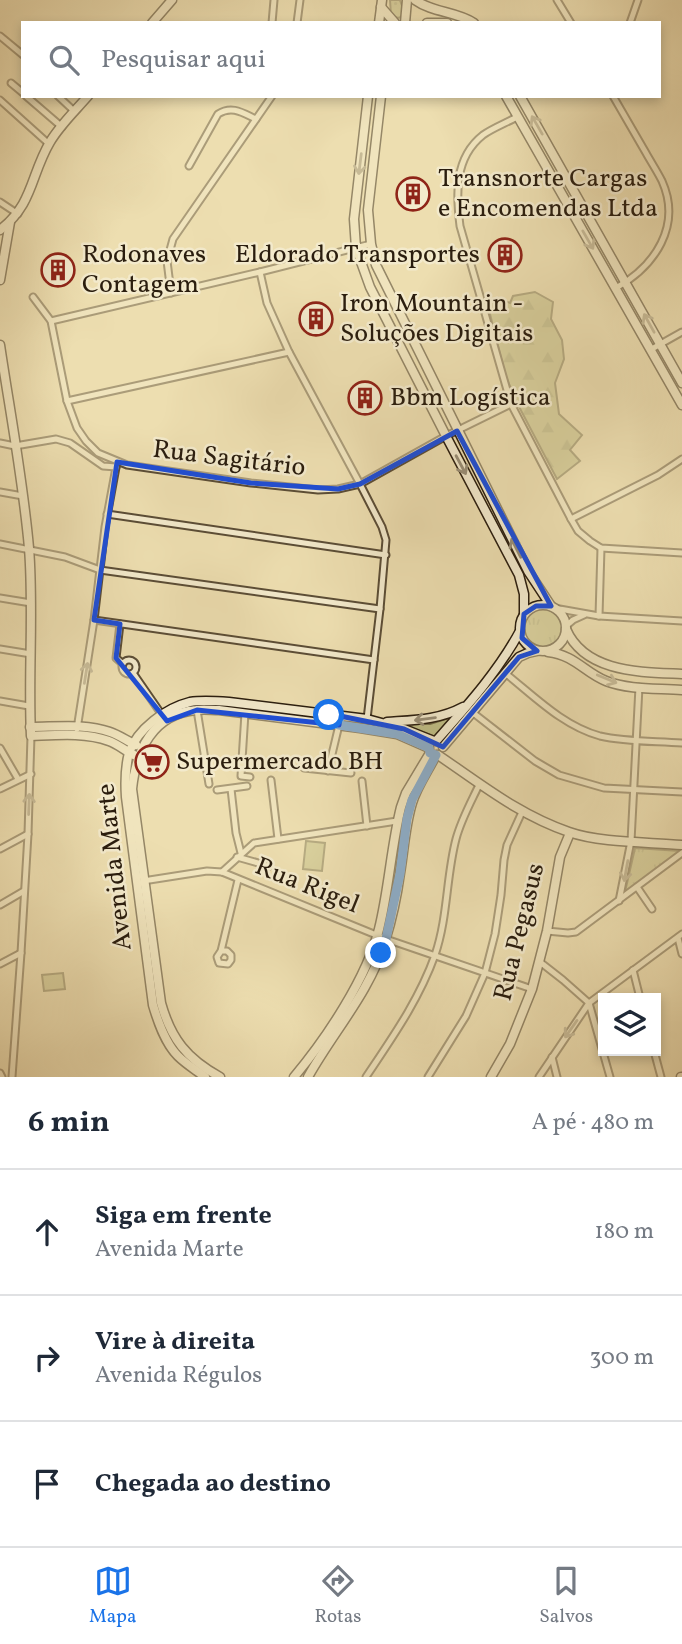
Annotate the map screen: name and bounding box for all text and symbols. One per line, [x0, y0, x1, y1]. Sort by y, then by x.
search box [21, 21, 661, 98]
icon: search [45, 41, 83, 79]
text: Pesquisar aqui [101, 42, 266, 78]
one-way arrow [530, 116, 544, 136]
one-way arrow [353, 152, 366, 175]
place label: Transnorte Cargas e Encomendas Ltda [438, 161, 658, 227]
building icon: Transnorte Cargas e Encomendas Ltda [394, 175, 432, 213]
one-way arrow [582, 230, 596, 250]
building icon: Eldorado Transportes [486, 236, 524, 274]
place label: Rodonaves Contagem [82, 237, 206, 303]
place label: Eldorado Transportes [235, 237, 480, 273]
building icon: Rodonaves Contagem [39, 251, 77, 289]
place label: Iron Mountain - Soluções Digitais [340, 286, 533, 352]
building icon: Iron Mountain - Soluções Digitais [297, 300, 335, 338]
one-way arrow [642, 314, 656, 334]
building icon: Bbm Logística [346, 379, 384, 417]
place label: Bbm Logística [390, 380, 551, 416]
street label: Rua Sagitário [151, 432, 307, 486]
one-way arrow [455, 454, 468, 475]
one-way arrow [508, 538, 522, 559]
one-way arrow [79, 662, 92, 685]
one-way arrow [595, 674, 617, 687]
route start [313, 699, 344, 730]
one-way arrow [414, 712, 437, 725]
supermarket icon: Supermercado BH [133, 743, 171, 781]
place label: Supermercado BH [176, 744, 383, 780]
street label: Avenida Marte [88, 782, 142, 952]
one-way arrow [23, 793, 36, 816]
street label: Rua Rigel [249, 849, 365, 923]
street label: Rua Pegasus [486, 859, 554, 1005]
one-way arrow [619, 859, 632, 882]
route end [365, 937, 396, 968]
map controls [598, 993, 661, 1056]
button: layers [598, 993, 661, 1056]
one-way arrow [564, 1019, 578, 1038]
text: 6 min [28, 1102, 110, 1144]
text: A pé · 480 m [532, 1107, 654, 1139]
text: Siga em frente [95, 1198, 272, 1234]
icon: ahead [28, 1213, 66, 1251]
text: 180 m [595, 1216, 654, 1248]
text: Avenida Marte [95, 1234, 244, 1266]
text: Vire à direita [95, 1324, 255, 1360]
icon: right [28, 1339, 66, 1377]
text: 300 m [590, 1342, 654, 1374]
text: Avenida Régulos [95, 1360, 262, 1392]
icon: arrive [28, 1465, 66, 1503]
text: Chegada ao destino [95, 1466, 331, 1502]
tab: Mapa [89, 1562, 136, 1630]
tab: Rotas [314, 1562, 361, 1630]
tab: Salvos [539, 1562, 593, 1630]

